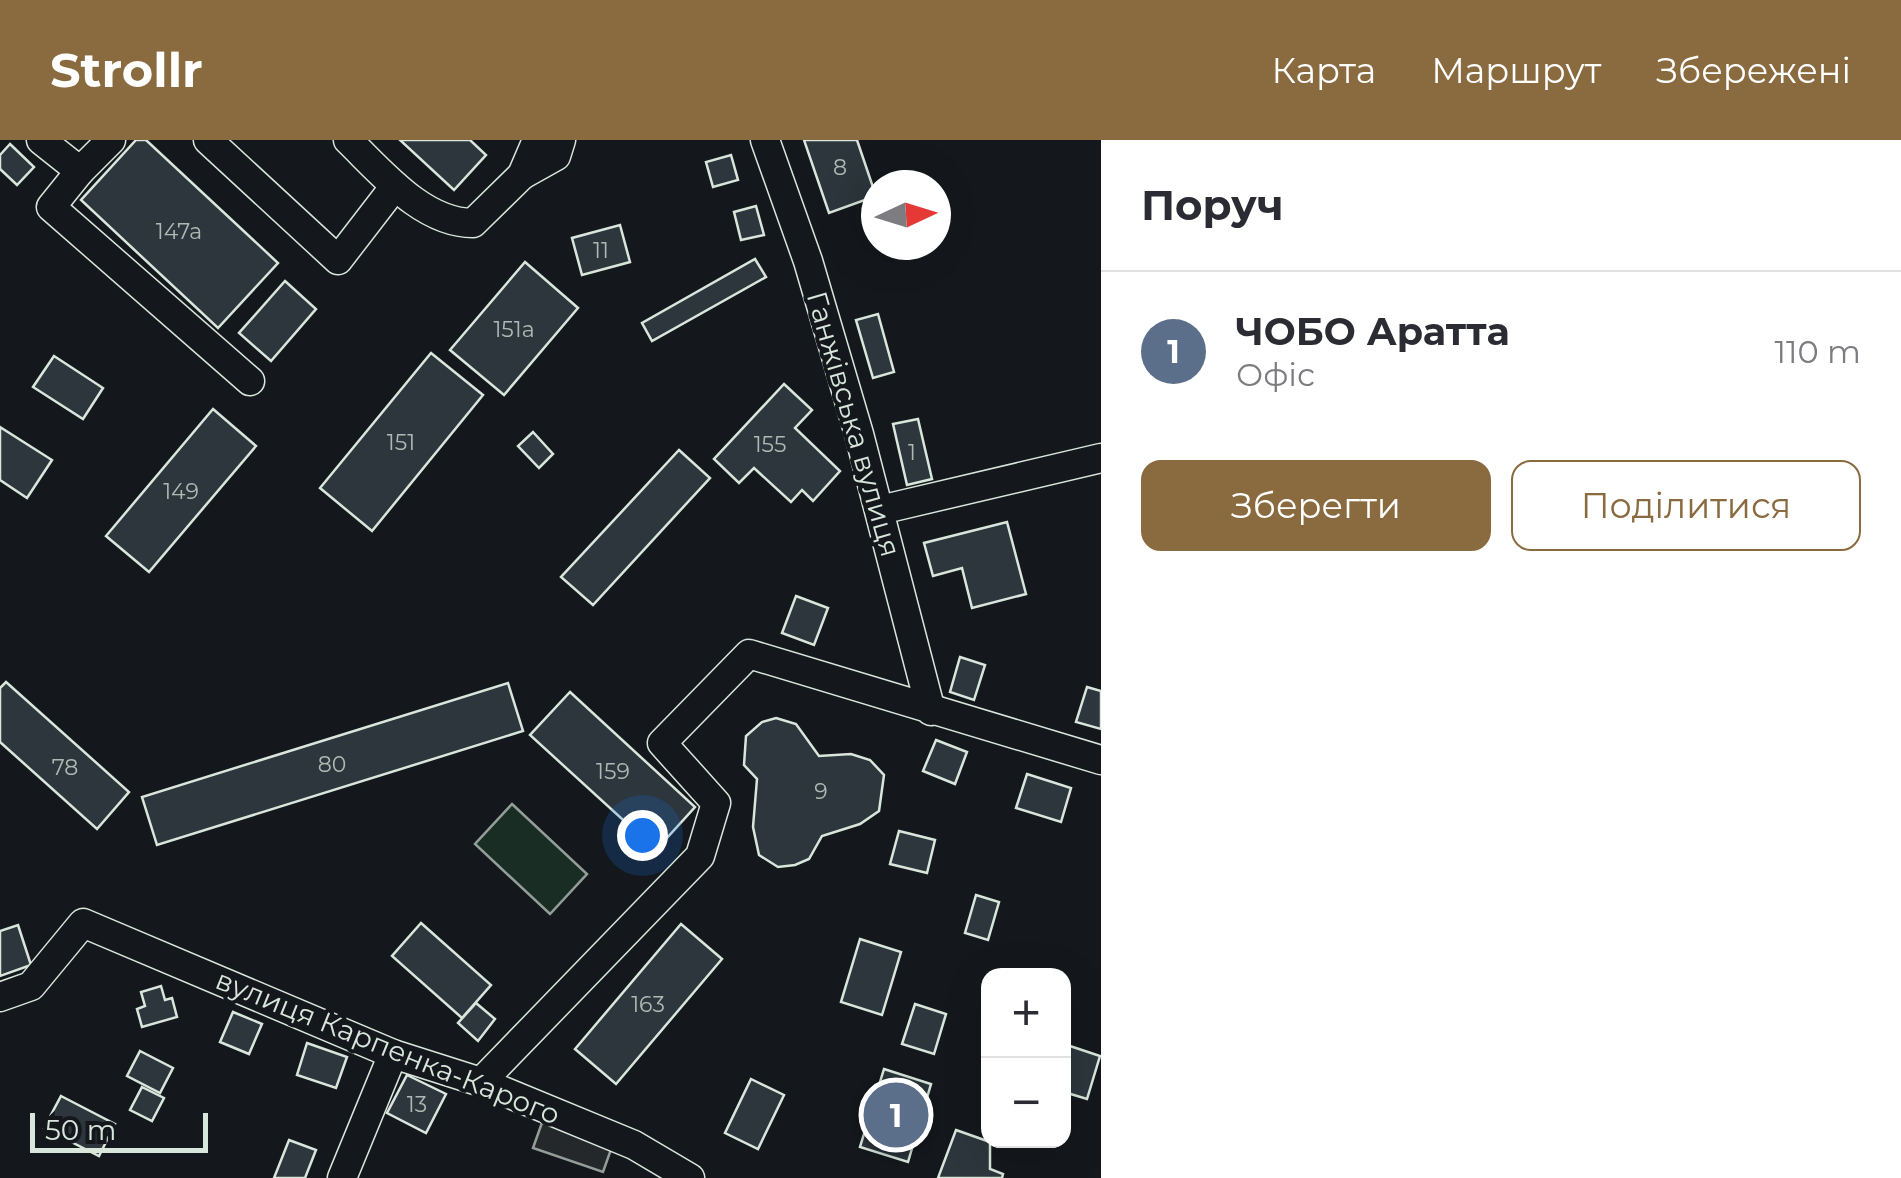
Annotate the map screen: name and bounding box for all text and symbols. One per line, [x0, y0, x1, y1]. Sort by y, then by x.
text: Strollr [50, 41, 203, 99]
text: Карта [1271, 49, 1376, 92]
text: Маршрут [1431, 49, 1601, 92]
text: Збережені [1656, 49, 1851, 92]
house number: 8 [833, 154, 847, 181]
north arrow [861, 170, 951, 260]
text: Поруч [1141, 179, 1284, 231]
house number: 147а [156, 218, 202, 245]
house number: 11 [593, 237, 609, 264]
street label: Ганжівська вулиця [800, 287, 908, 561]
text: ЧОБО Аратта [1236, 308, 1510, 355]
house number: 151а [493, 316, 535, 343]
text: 1 [1167, 332, 1180, 371]
text: 110 m [1774, 332, 1861, 371]
text: Офіс [1236, 355, 1315, 394]
house number: 151 [387, 429, 415, 456]
house number: 155 [754, 431, 786, 458]
house number: 1 [908, 439, 916, 466]
button: Зберегти [1141, 460, 1491, 551]
button: Поділитися [1511, 460, 1861, 551]
house number: 149 [163, 478, 199, 505]
house number: 80 [318, 751, 346, 778]
house number: 78 [52, 754, 78, 781]
house number: 159 [596, 758, 630, 785]
house number: 9 [814, 778, 828, 805]
your location [617, 810, 668, 861]
street label: вулиця Карпенка-Карого [211, 962, 565, 1132]
map controls [981, 968, 1071, 1148]
button: + [981, 968, 1071, 1058]
house number: 163 [631, 991, 665, 1018]
button: − [981, 1058, 1071, 1148]
pin: 1 [864, 1078, 928, 1152]
house number: 13 [407, 1091, 427, 1118]
scale bar [30, 1108, 208, 1152]
text: 50 m [45, 1113, 116, 1147]

